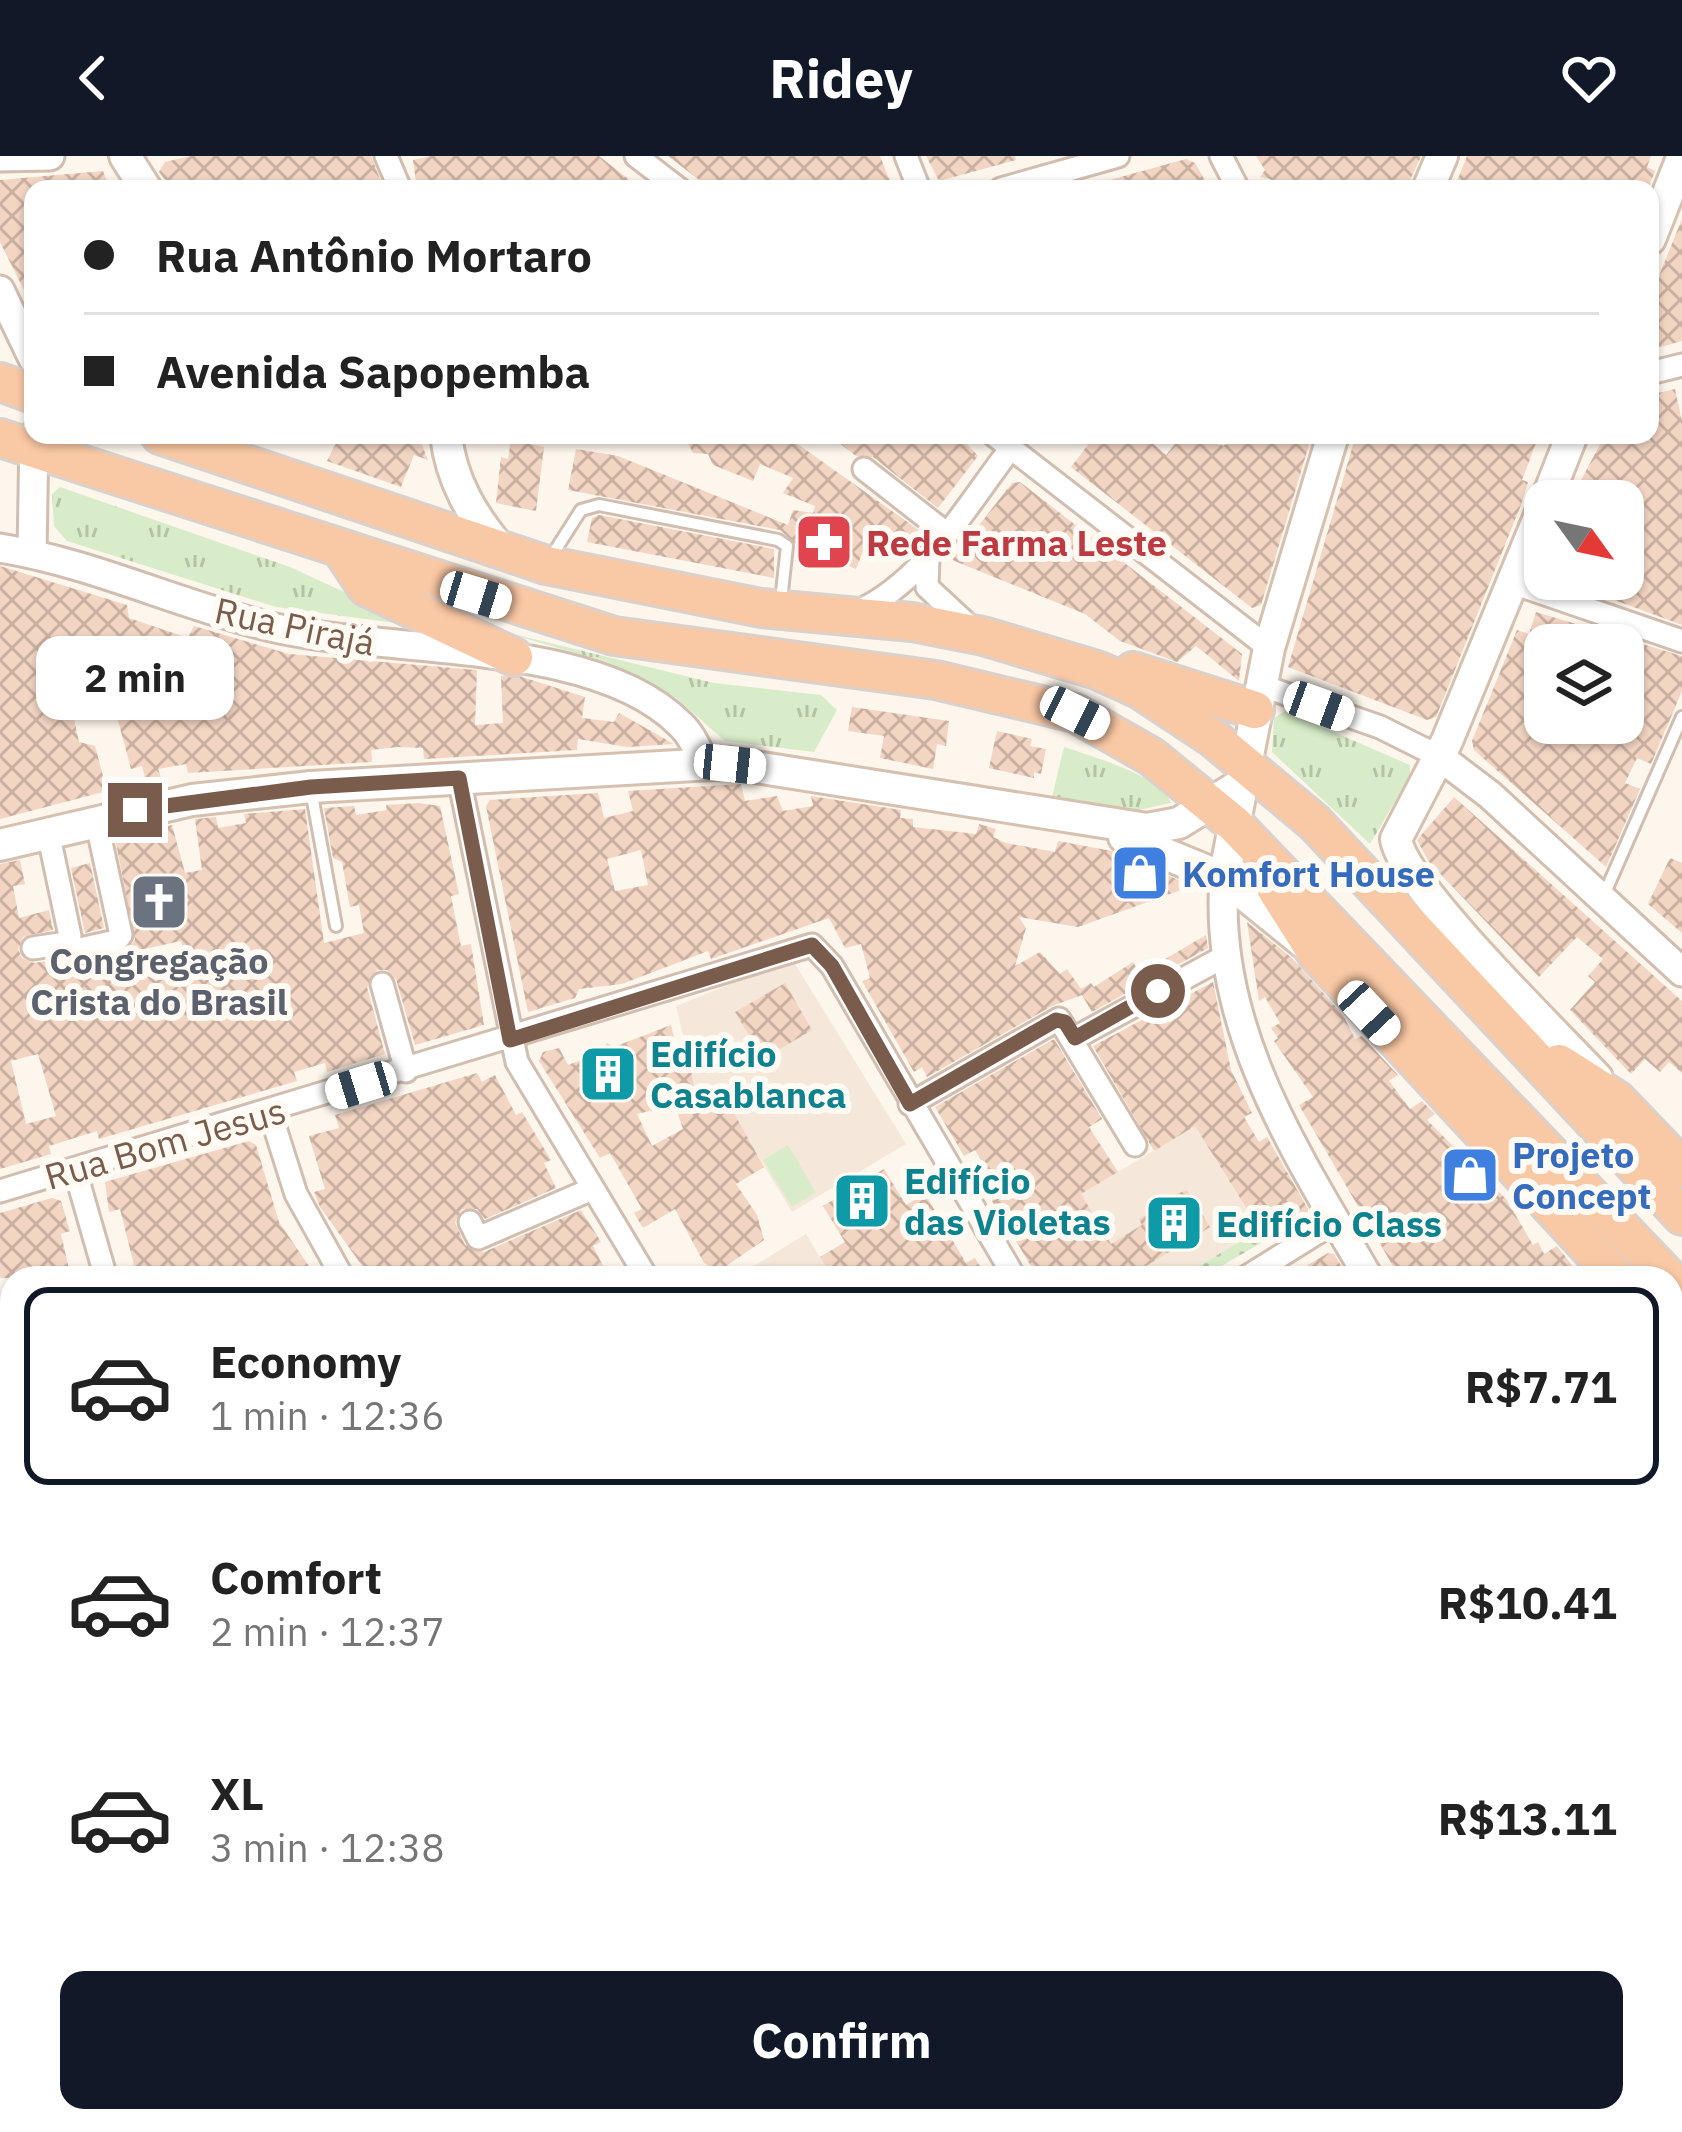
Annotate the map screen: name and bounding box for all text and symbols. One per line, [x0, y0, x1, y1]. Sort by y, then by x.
text: Ridey [769, 43, 913, 113]
icon: back [60, 45, 126, 111]
icon: heart [1556, 45, 1622, 111]
text: Rua Antônio Mortaro [156, 226, 592, 284]
text: Avenida Sapopemba [156, 342, 590, 400]
north arrow [1524, 480, 1644, 600]
map controls [1524, 480, 1644, 744]
pharmacy icon: Rede Farma Leste [793, 511, 855, 573]
place label: Rede Farma Leste [866, 519, 1167, 566]
car [436, 567, 516, 623]
street label: Rua Pirajá [211, 586, 379, 666]
button: layers [1524, 624, 1644, 744]
callout: 2 min [36, 636, 234, 720]
text: 2 min [84, 652, 186, 703]
car [1279, 677, 1359, 735]
car [1035, 681, 1115, 745]
car [692, 742, 768, 786]
route end [108, 783, 162, 837]
shop icon: Komfort House [1109, 842, 1171, 904]
place label: Komfort House [1182, 850, 1435, 897]
church icon: Congregação Crista do Brasil [128, 871, 190, 933]
place label: Congregação Crista do Brasil [30, 937, 288, 1025]
route start [1131, 964, 1185, 1018]
car [1331, 974, 1407, 1052]
place label: Edifício Casablanca [650, 1030, 846, 1118]
building icon: Edifício Casablanca [577, 1043, 639, 1105]
car [321, 1057, 401, 1113]
street label: Rua Bom Jesus [39, 1086, 291, 1200]
place label: Projeto Concept [1512, 1131, 1651, 1219]
shop icon: Projeto Concept [1439, 1144, 1501, 1206]
place label: Edifício das Violetas [904, 1157, 1111, 1245]
building icon: Edifício das Violetas [831, 1170, 893, 1232]
building icon: Edifício Class [1143, 1192, 1205, 1254]
place label: Edifício Class [1216, 1200, 1442, 1247]
icon: car [66, 1332, 174, 1440]
text: Economy [210, 1332, 401, 1390]
text: R$7.71 [1465, 1357, 1617, 1415]
text: 1 min · 12:36 [210, 1390, 445, 1441]
icon: car [66, 1548, 174, 1656]
text: Comfort [210, 1548, 382, 1606]
text: R$10.41 [1438, 1573, 1617, 1631]
text: 2 min · 12:37 [210, 1606, 445, 1657]
icon: car [66, 1764, 174, 1872]
text: XL [210, 1764, 264, 1822]
text: R$13.11 [1438, 1789, 1617, 1847]
text: 3 min · 12:38 [210, 1822, 445, 1873]
button: Confirm [60, 1971, 1623, 2109]

